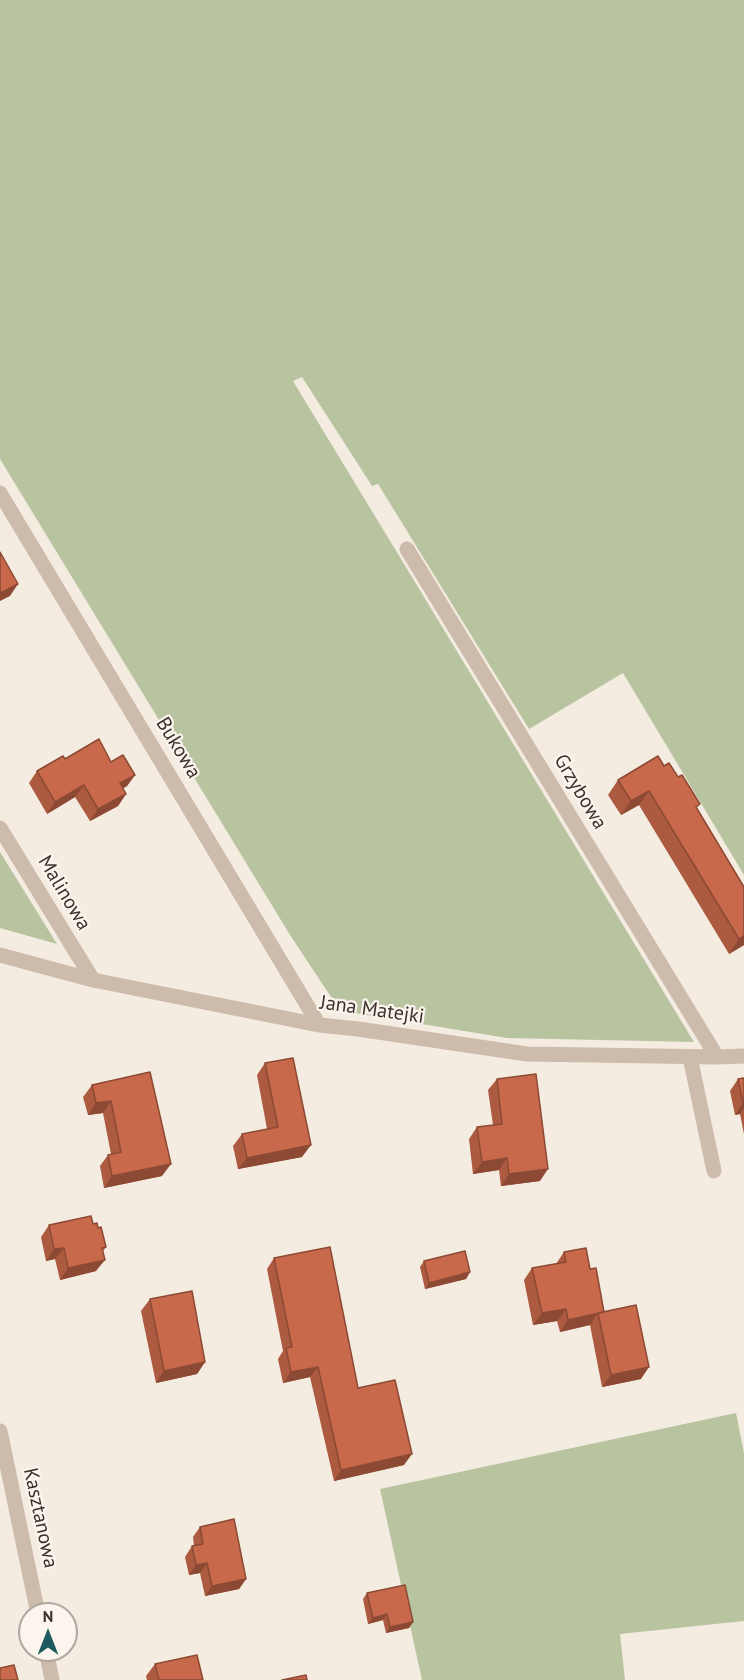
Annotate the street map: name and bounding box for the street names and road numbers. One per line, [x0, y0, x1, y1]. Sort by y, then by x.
street label: Bukowa [150, 713, 206, 783]
street label: Grzybowa [548, 750, 612, 834]
street label: Malinowa [32, 851, 96, 935]
street label: Jana Matejki [318, 991, 426, 1029]
street label: Kasztanowa [18, 1466, 62, 1570]

